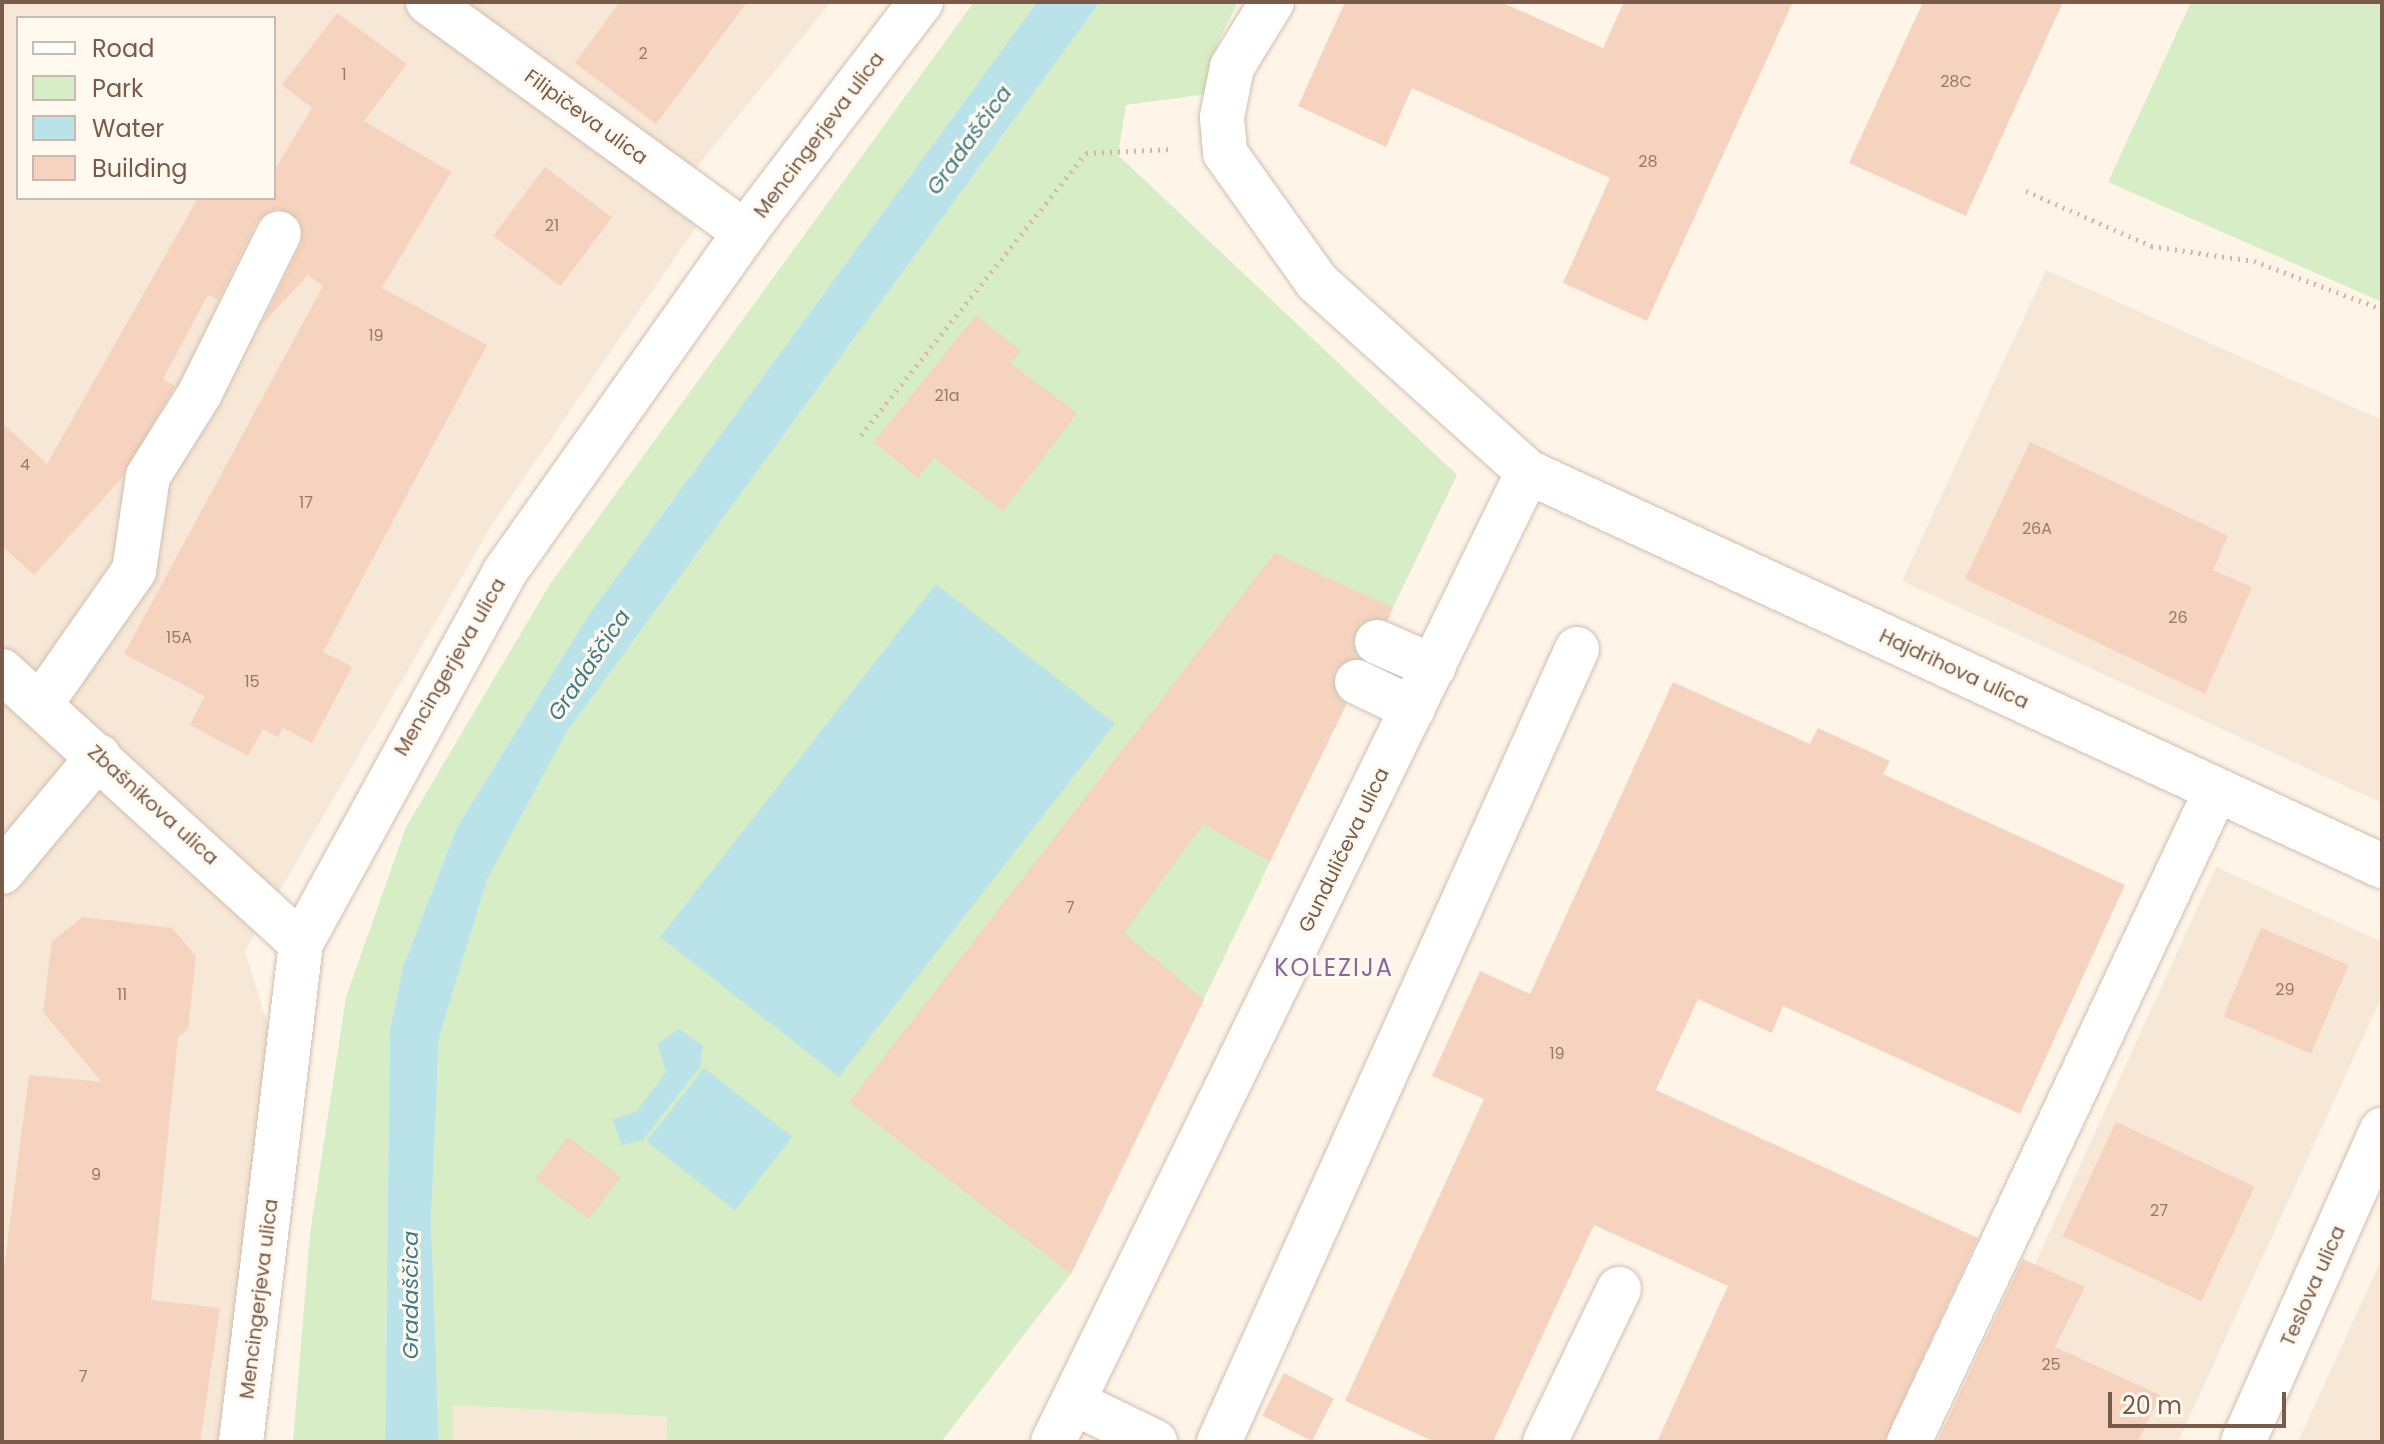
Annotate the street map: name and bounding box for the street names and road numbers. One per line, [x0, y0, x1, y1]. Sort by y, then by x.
street label: Mencingerjeva ulica [749, 47, 889, 223]
street label: Filipičeva ulica [520, 64, 652, 170]
street label: Mencingerjeva ulica [389, 574, 511, 760]
street label: Hajdrihova ulica [1875, 624, 2033, 714]
street label: Zbašnikova ulica [83, 740, 223, 870]
street label: Gunduličeva ulica [1294, 764, 1394, 936]
street label: Mencingerjeva ulica [235, 1198, 283, 1400]
street label: Teslova ulica [2276, 1222, 2350, 1350]

